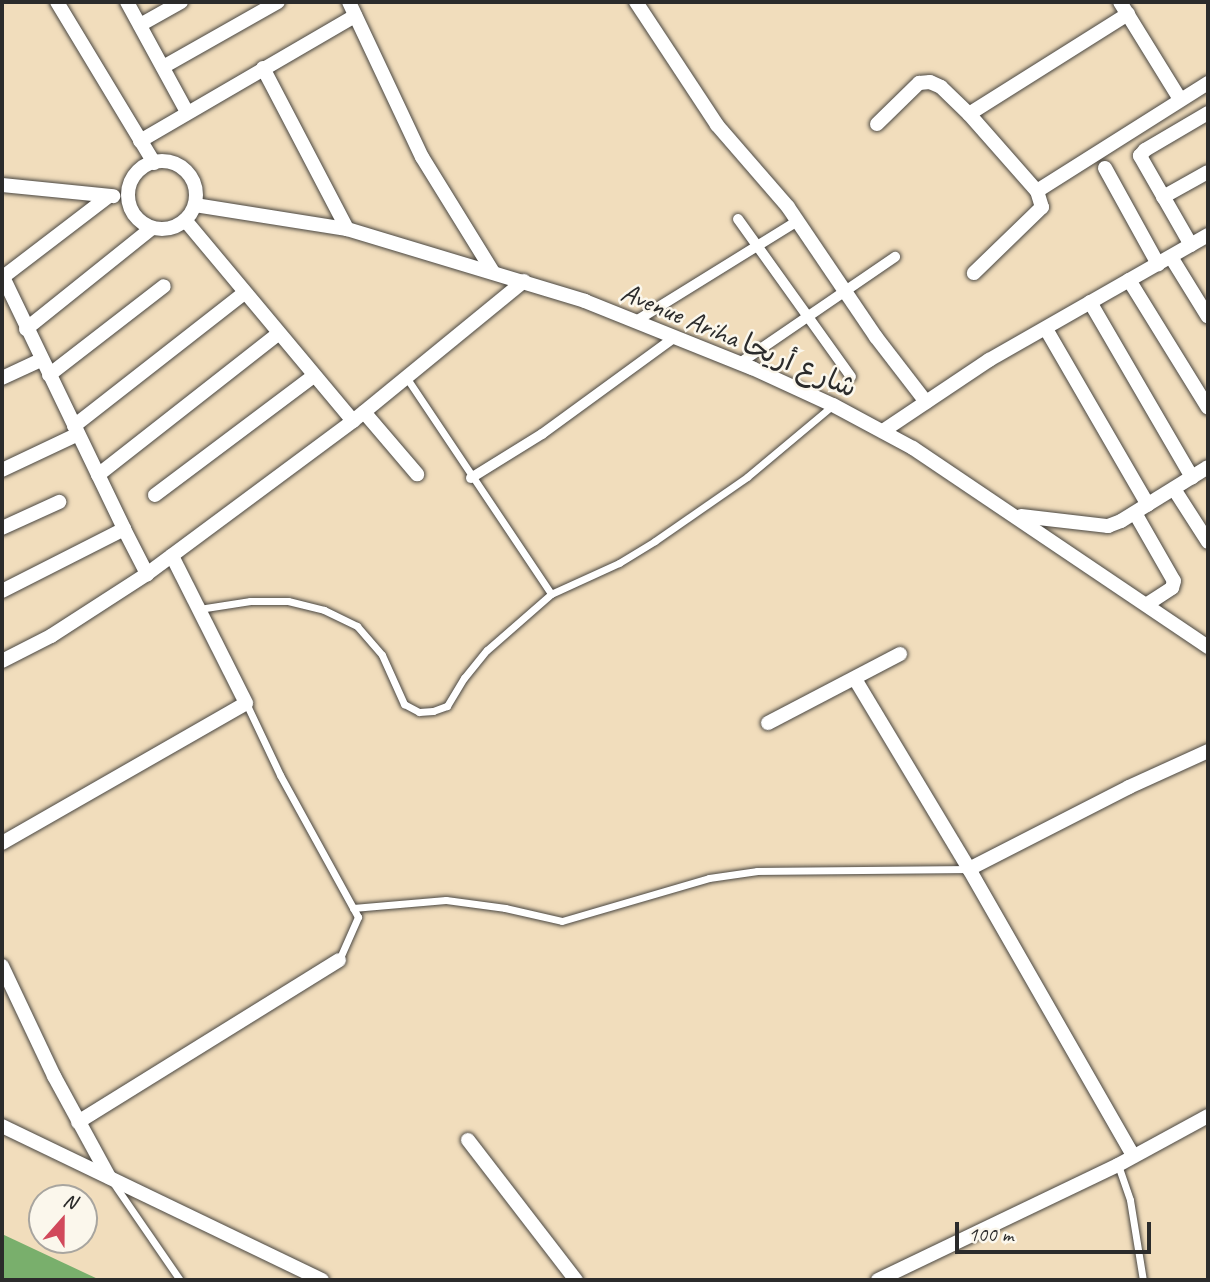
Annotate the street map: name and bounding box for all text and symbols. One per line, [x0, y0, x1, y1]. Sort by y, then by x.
street label: Avenue Ariha شارع أريحا [616, 275, 862, 405]
north arrow [28, 1184, 98, 1254]
text: N [60, 1188, 80, 1215]
scale bar [958, 1208, 1154, 1252]
text: 100 m [968, 1221, 1013, 1247]

